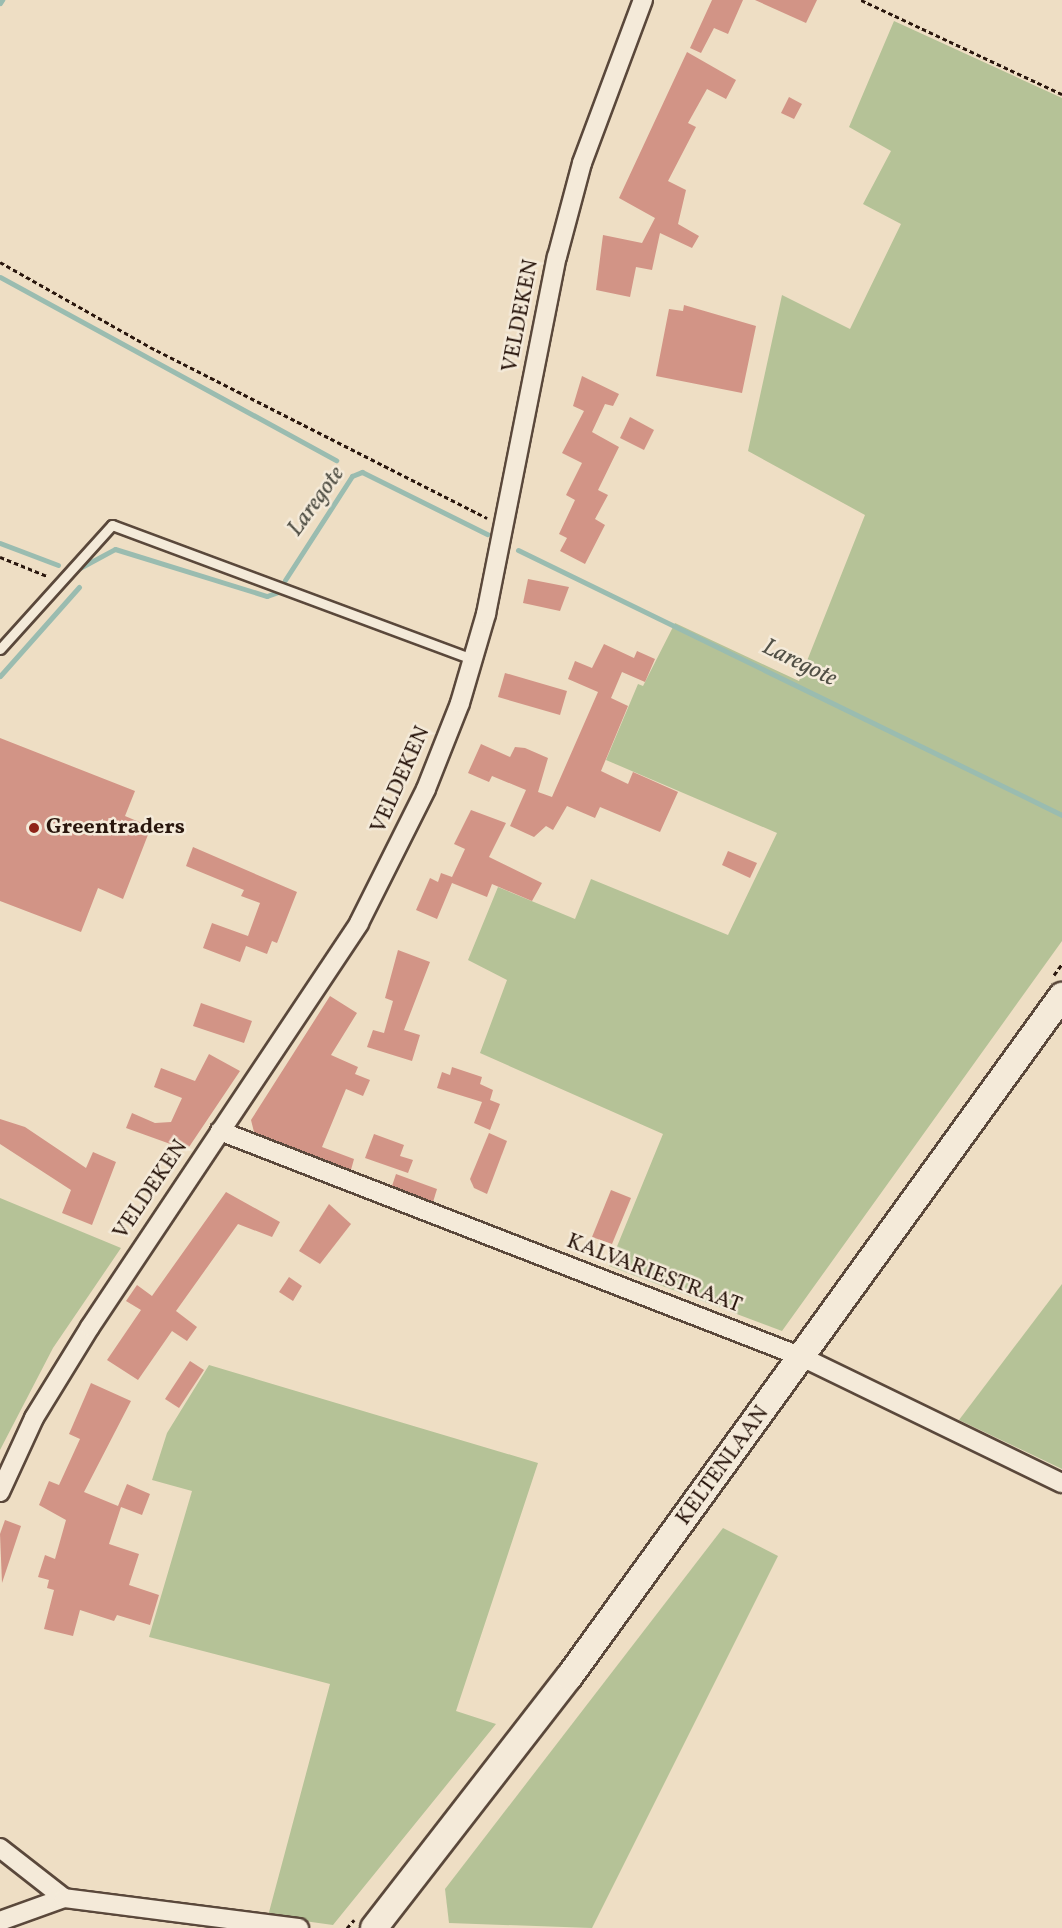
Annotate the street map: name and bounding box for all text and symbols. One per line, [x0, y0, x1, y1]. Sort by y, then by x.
street label: VELDEKEN [497, 257, 545, 375]
water label: Laregote [282, 461, 352, 543]
water label: Laregote [757, 634, 841, 694]
street label: VELDEKEN [366, 722, 436, 838]
place label: Greentraders [46, 815, 185, 841]
marker: Greentraders [27, 821, 41, 835]
street label: VELDEKEN [108, 1135, 194, 1245]
street label: KALVARIESTRAAT [563, 1228, 745, 1320]
street label: KELTENLAAN [671, 1401, 775, 1531]

